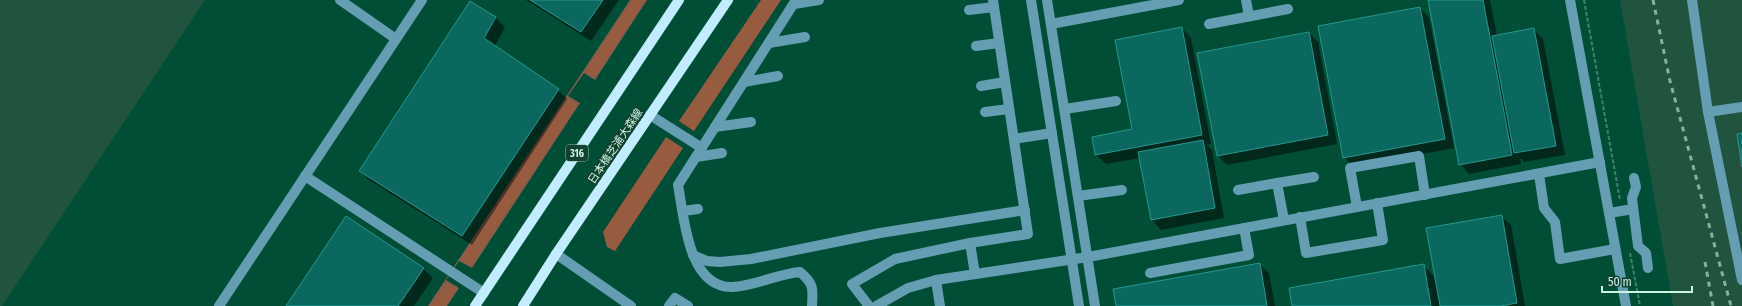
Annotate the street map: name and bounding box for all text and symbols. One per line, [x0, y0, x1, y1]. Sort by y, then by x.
street label: 日本橋芝浦大森線 [585, 106, 645, 186]
road number: 316 [566, 145, 588, 161]
scale bar [1602, 268, 1692, 294]
text: 50 m [1608, 275, 1632, 289]

